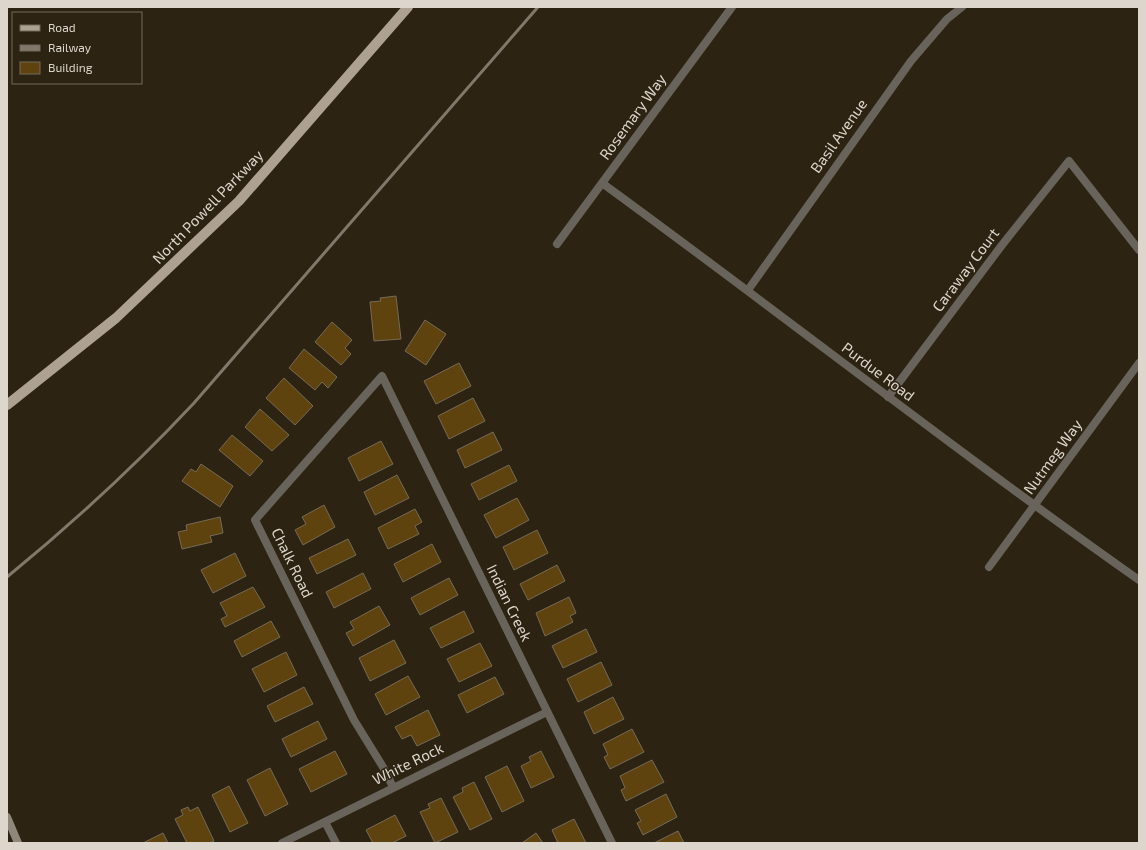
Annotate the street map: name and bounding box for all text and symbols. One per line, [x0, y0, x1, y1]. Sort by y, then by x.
legend [12, 12, 142, 84]
text: Road [48, 20, 76, 34]
text: Railway [48, 40, 92, 54]
text: Building [48, 60, 93, 74]
street label: Rosemary Way [595, 70, 669, 163]
street label: Basil Avenue [806, 95, 870, 176]
street label: North Powell Parkway [148, 146, 266, 267]
street label: Caraway Court [928, 224, 1003, 315]
street label: Purdue Road [839, 338, 919, 404]
street label: Nutmeg Way [1019, 416, 1085, 497]
street label: Chalk Road [268, 525, 318, 600]
street label: Indian Creek [484, 561, 536, 644]
street label: White Rock [369, 738, 446, 788]

